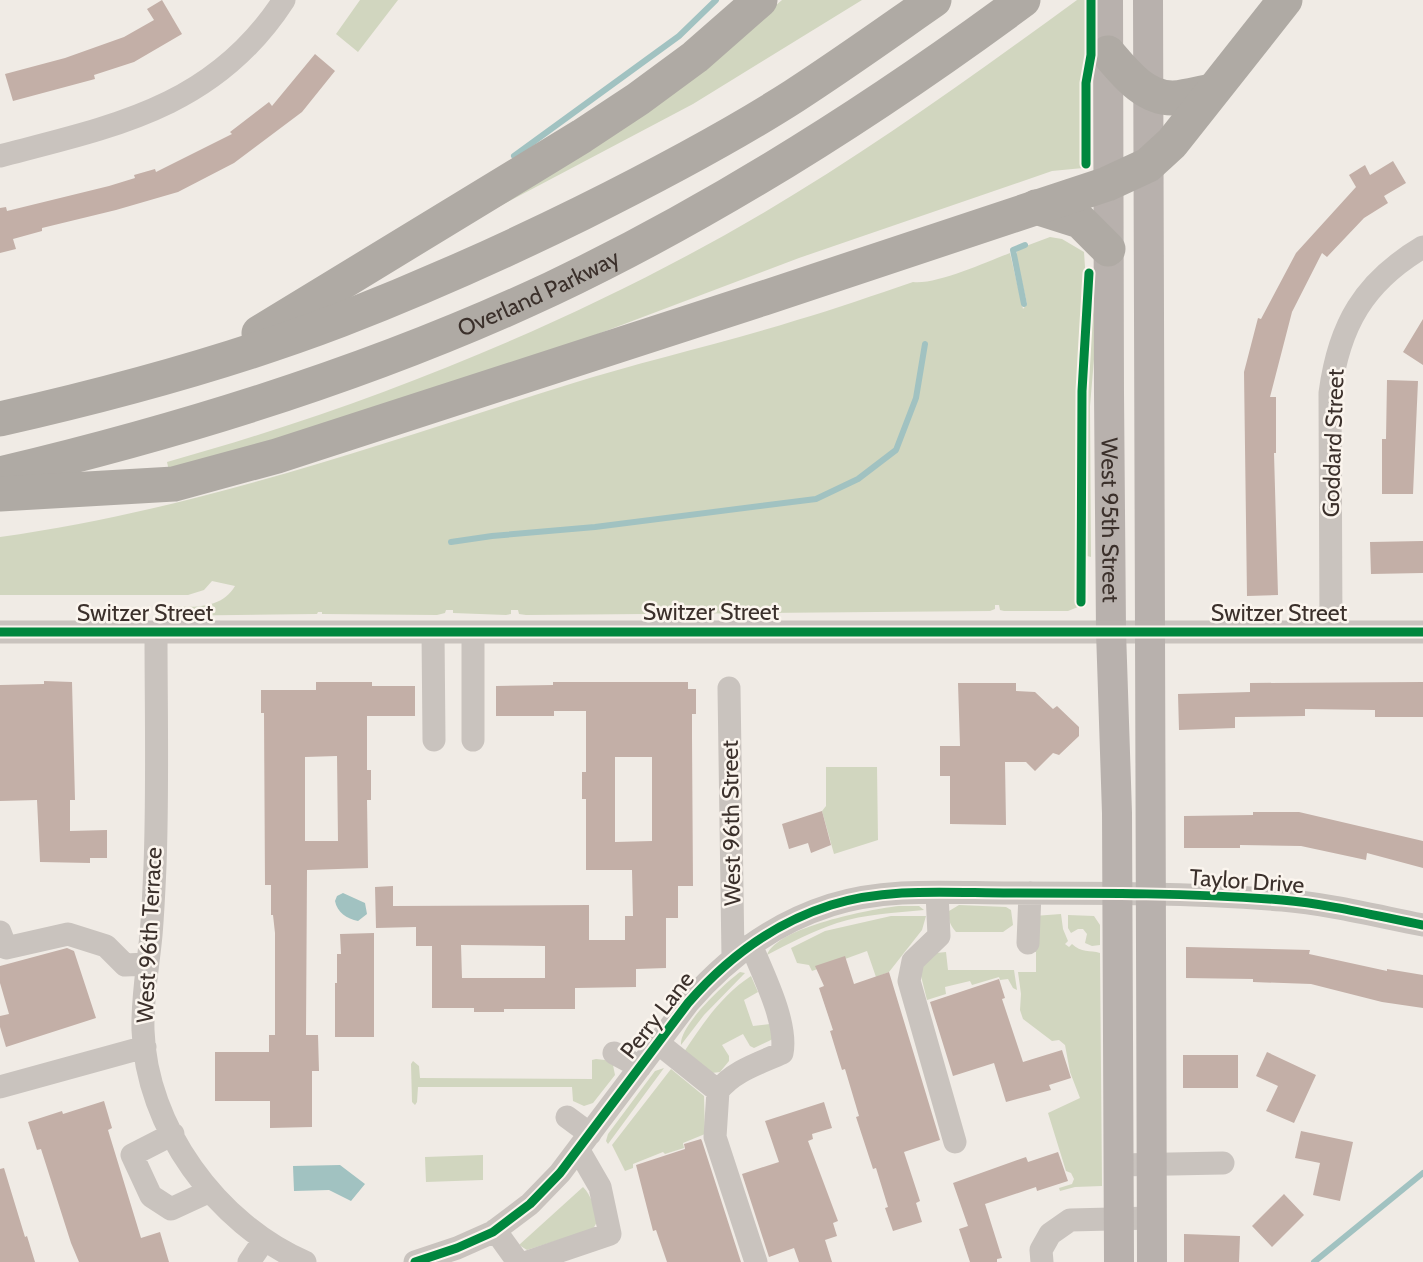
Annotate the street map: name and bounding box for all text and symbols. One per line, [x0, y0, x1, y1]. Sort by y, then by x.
street label: Overland Parkway [453, 243, 624, 343]
street label: Goddard Street [1316, 368, 1350, 518]
street label: West 95th Street [1095, 437, 1125, 603]
street label: Switzer Street [643, 598, 779, 626]
street label: Switzer Street [77, 599, 213, 627]
street label: Switzer Street [1211, 599, 1347, 627]
street label: West 96th Street [716, 740, 746, 906]
street label: West 96th Terrace [130, 846, 168, 1024]
street label: Taylor Drive [1189, 863, 1306, 899]
street label: Perry Lane [614, 966, 700, 1064]

